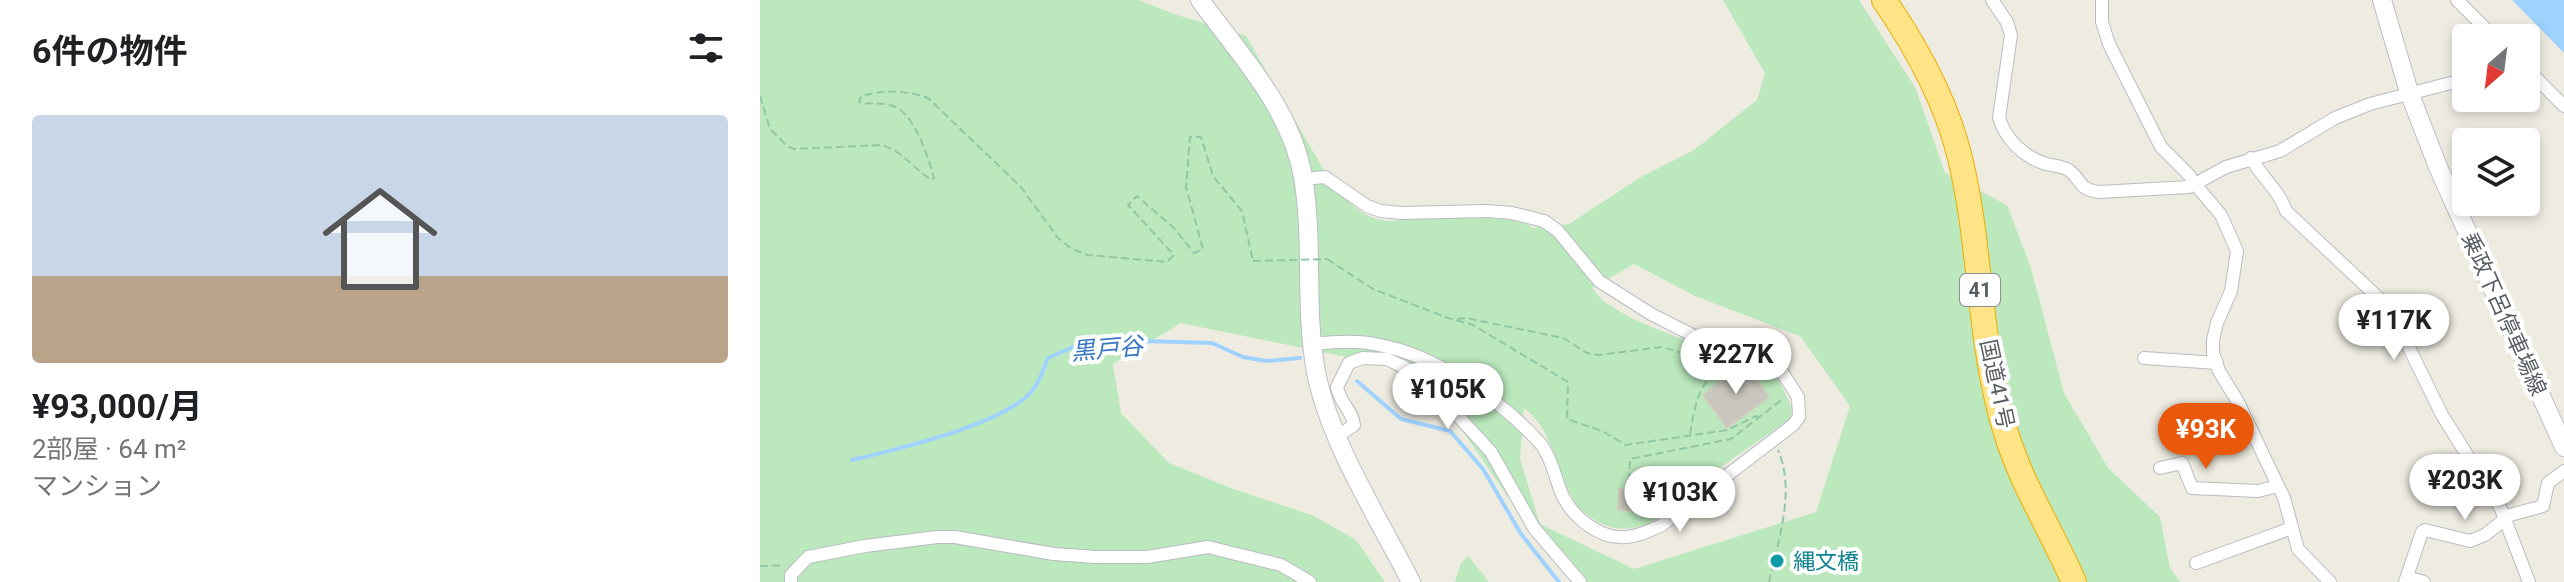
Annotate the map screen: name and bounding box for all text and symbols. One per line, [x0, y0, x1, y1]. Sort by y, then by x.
north arrow [2452, 24, 2540, 112]
map controls [2452, 24, 2540, 216]
icon: filters [684, 26, 728, 70]
text: 6件の物件 [32, 31, 188, 71]
button: layers [2452, 128, 2540, 216]
icon: home [308, 167, 452, 311]
street label: 乗政下呂停車場線 [2457, 229, 2551, 399]
road number: 41 [1960, 274, 2000, 306]
pin: ¥117K [2338, 294, 2450, 362]
text: ¥117K [2356, 305, 2432, 335]
pin: ¥227K [1680, 328, 1792, 396]
water label: 黒戸谷 [1070, 332, 1146, 366]
street label: 国道41号 [1975, 337, 2019, 431]
text: ¥227K [1698, 339, 1774, 369]
pin: ¥105K [1392, 363, 1504, 431]
text: ¥105K [1410, 374, 1486, 404]
text: ¥93,000/月 [32, 386, 203, 426]
pin: ¥93K [2159, 403, 2253, 471]
text: ¥93K [2176, 414, 2236, 444]
text: 2部屋 · 64 m² [32, 434, 186, 464]
pin: ¥203K [2409, 454, 2521, 522]
text: ¥203K [2427, 465, 2503, 495]
pin: ¥103K [1624, 466, 1736, 534]
text: マンション [32, 471, 162, 501]
text: ¥103K [1642, 477, 1718, 507]
place label: 縄文橋 [1793, 549, 1859, 574]
marker: 縄文橋 [1768, 552, 1786, 570]

